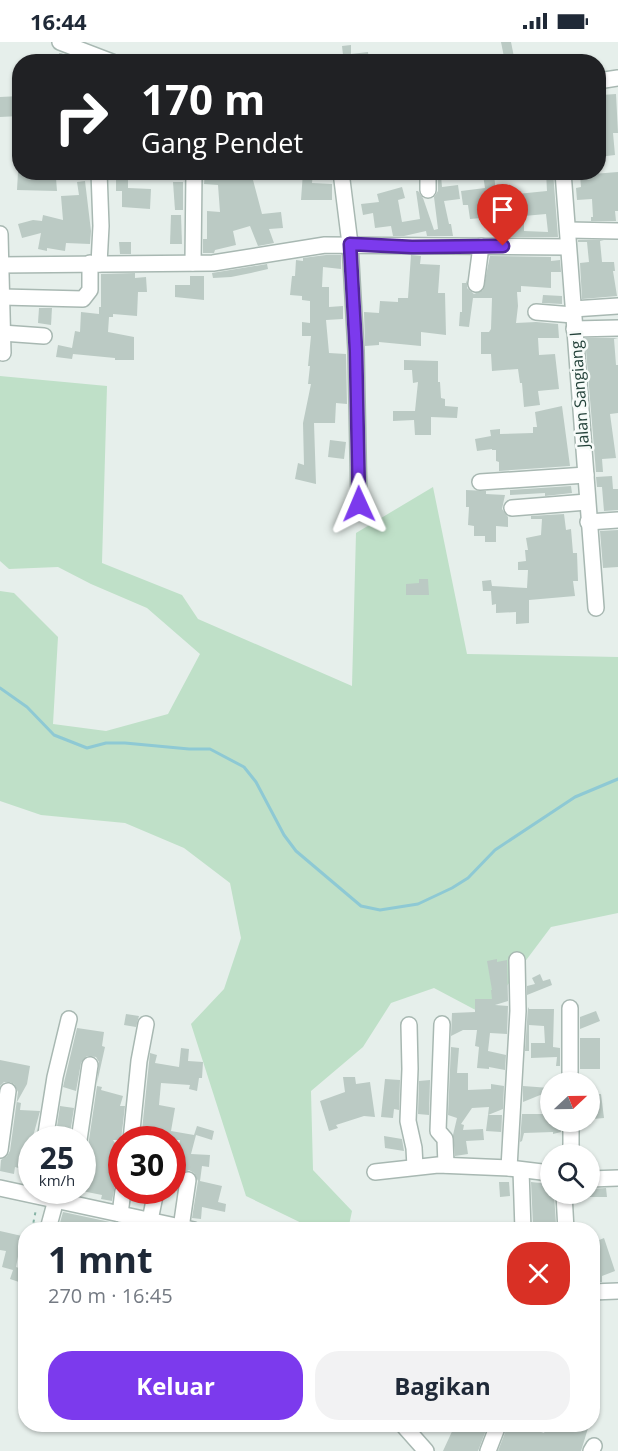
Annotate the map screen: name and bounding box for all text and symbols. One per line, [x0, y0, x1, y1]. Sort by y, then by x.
text: 16:44 [30, 6, 87, 36]
text: 170 m [141, 70, 265, 127]
icon: right [42, 78, 120, 156]
text: Gang Pendet [141, 124, 303, 161]
pin [477, 184, 528, 246]
icon: arrive [486, 193, 519, 226]
street label: Jalan Sangiang I [564, 331, 594, 451]
position arrow [327, 472, 391, 536]
north arrow [540, 1072, 600, 1132]
map controls [540, 1072, 600, 1204]
speed limit sign: 30 [108, 1126, 186, 1204]
text: 25 [40, 1137, 74, 1178]
button: search [540, 1144, 600, 1204]
text: km/h [39, 1170, 75, 1190]
text: 1 mnt [48, 1235, 153, 1284]
button: close [507, 1242, 570, 1305]
text: 270 m · 16:45 [48, 1282, 173, 1309]
button: Keluar [48, 1351, 303, 1420]
button: Bagikan [315, 1351, 570, 1420]

